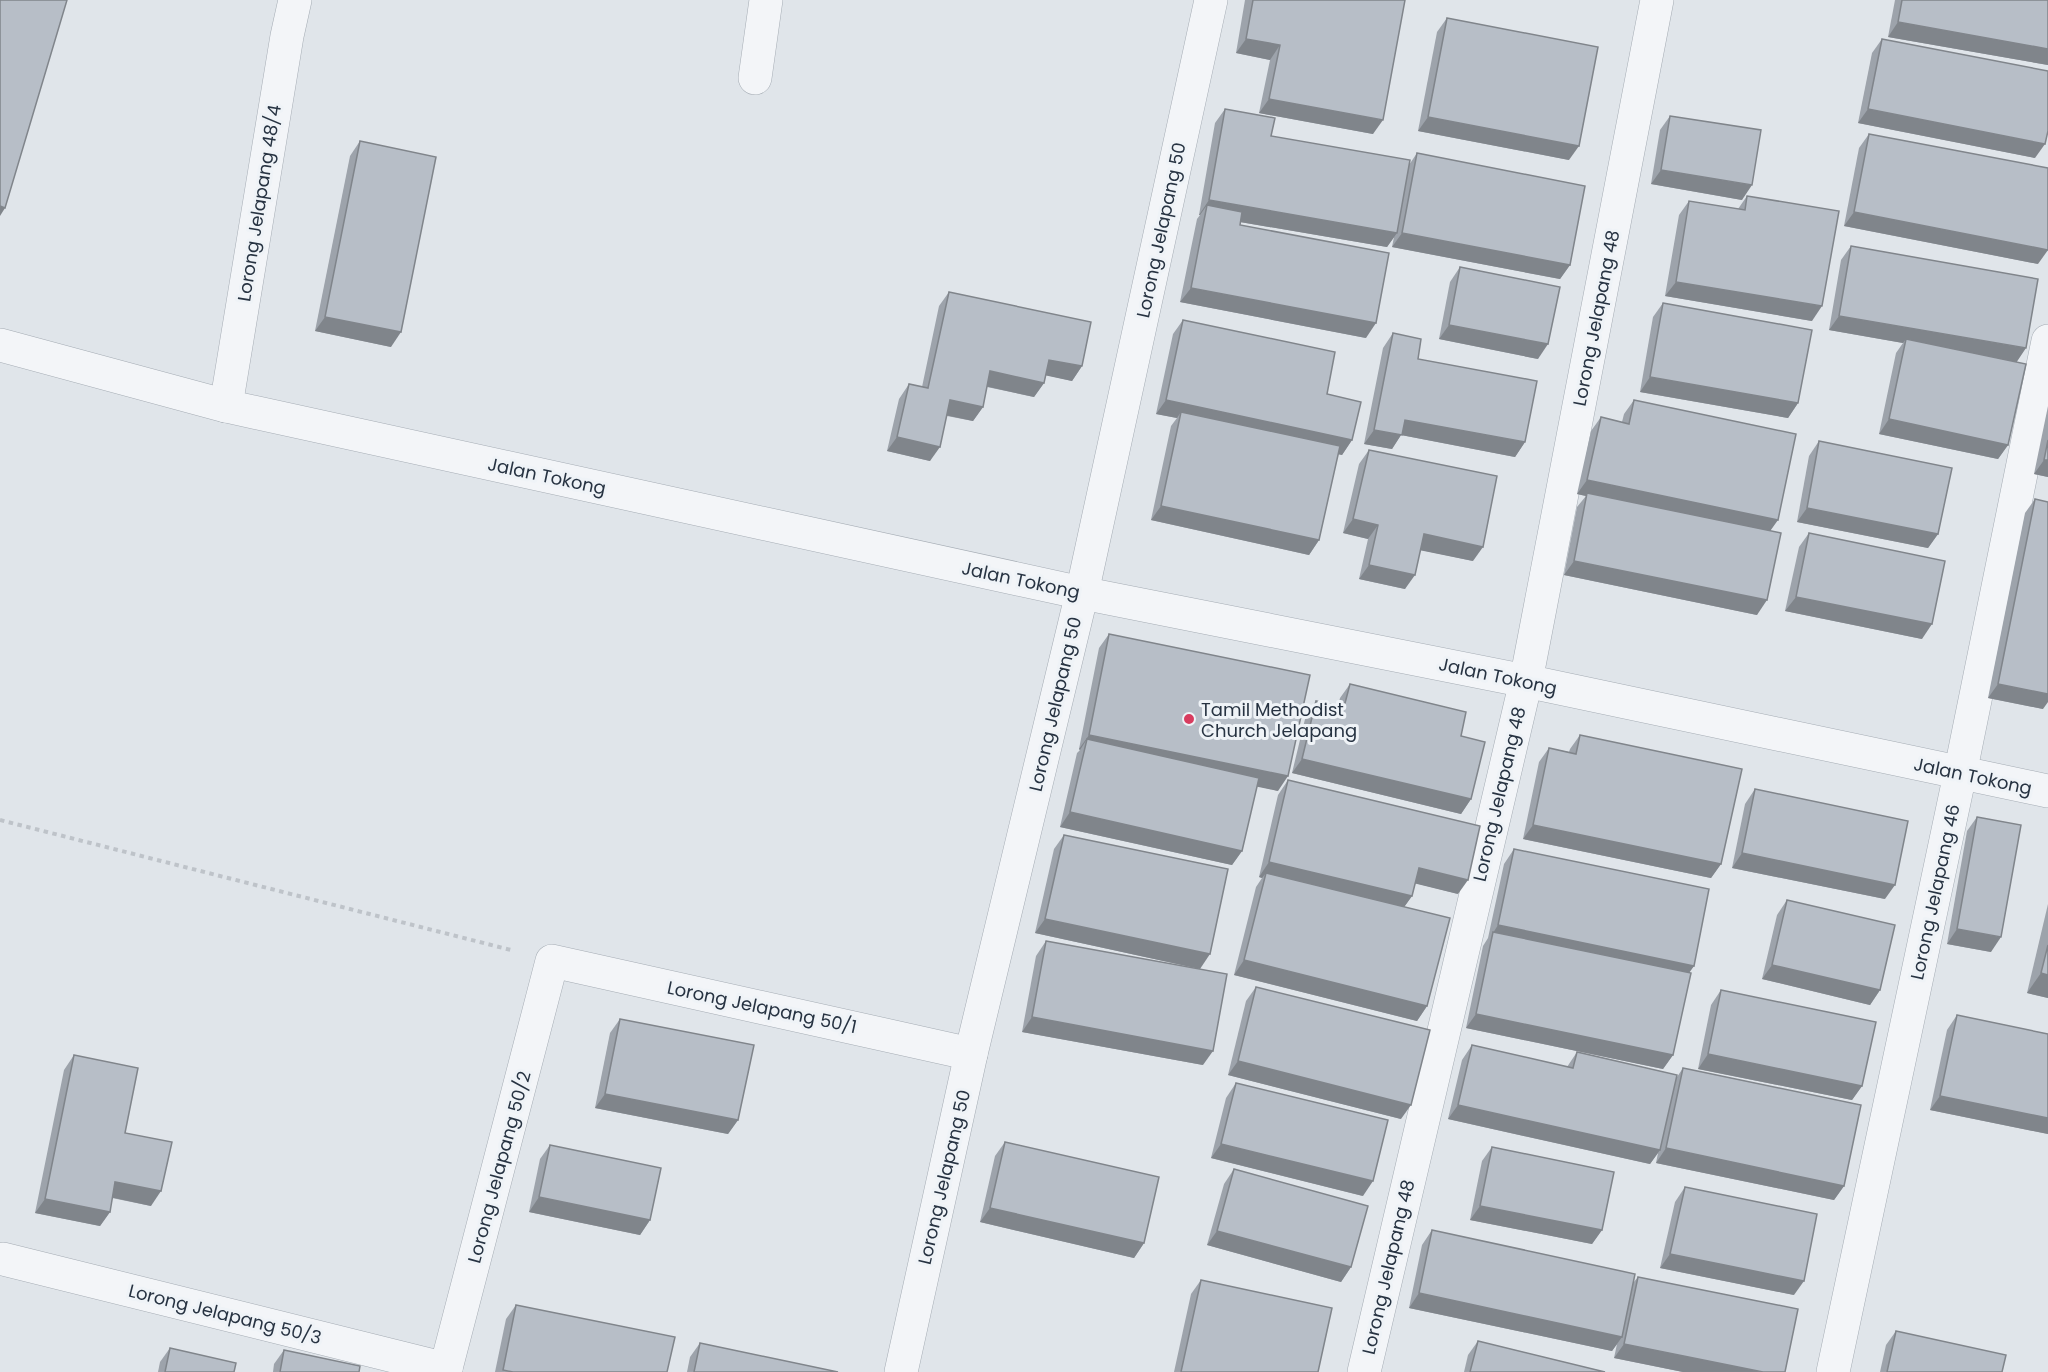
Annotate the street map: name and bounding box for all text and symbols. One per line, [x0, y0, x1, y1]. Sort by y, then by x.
street label: Lorong Jelapang 48/4 [231, 103, 287, 303]
street label: Lorong Jelapang 50 [1130, 140, 1192, 320]
street label: Lorong Jelapang 48 [1567, 228, 1625, 408]
street label: Jalan Tokong [486, 451, 608, 501]
street label: Jalan Tokong [960, 555, 1082, 605]
street label: Lorong Jelapang 50 [1023, 614, 1087, 794]
street label: Jalan Tokong [1437, 651, 1559, 701]
place label: Tamil Methodist Church Jelapang [1201, 697, 1357, 743]
street label: Lorong Jelapang 48 [1467, 704, 1531, 884]
marker: Tamil Methodist Church Jelapang [1182, 712, 1196, 726]
street label: Jalan Tokong [1912, 751, 2034, 801]
street label: Lorong Jelapang 46 [1904, 802, 1966, 982]
street label: Lorong Jelapang 50/1 [665, 975, 859, 1039]
street label: Lorong Jelapang 50/2 [461, 1068, 537, 1266]
street label: Lorong Jelapang 50 [912, 1087, 976, 1267]
street label: Lorong Jelapang 48 [1356, 1177, 1420, 1357]
street label: Lorong Jelapang 50/3 [126, 1278, 324, 1350]

